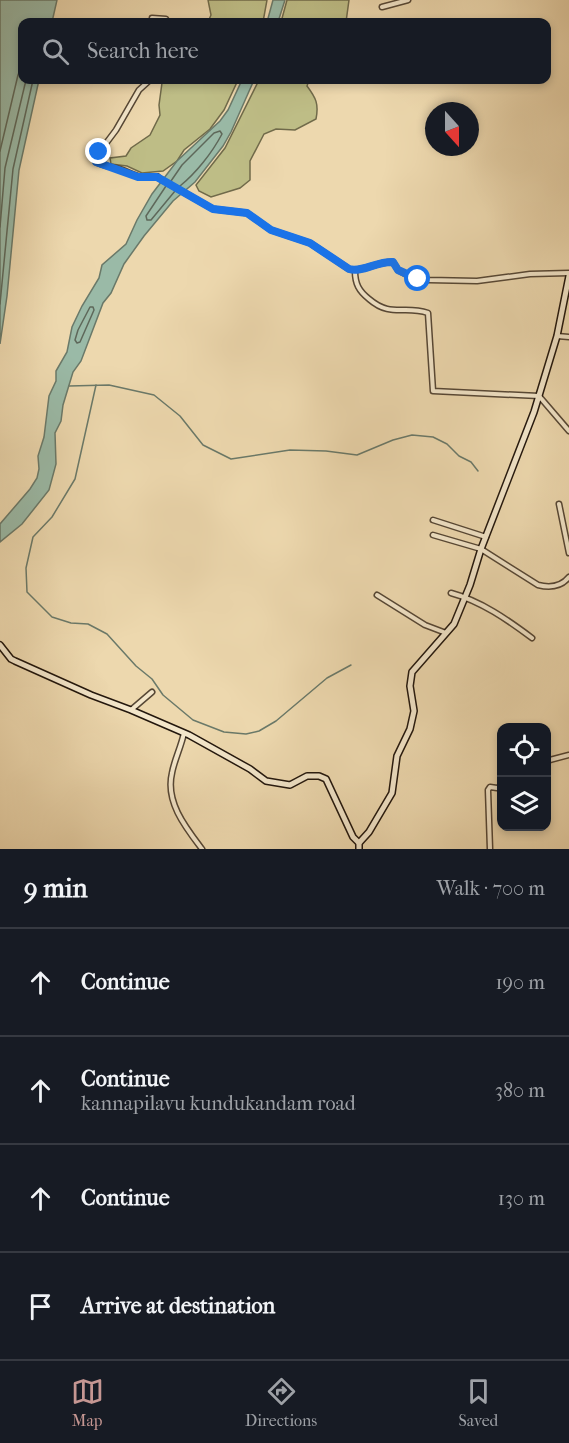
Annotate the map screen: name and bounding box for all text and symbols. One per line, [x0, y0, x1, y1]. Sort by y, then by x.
search box [18, 18, 551, 84]
icon: search [39, 35, 72, 68]
text: Search here [87, 38, 199, 64]
north arrow [425, 102, 479, 156]
route end [85, 138, 111, 164]
route start [404, 265, 430, 291]
map controls [497, 723, 551, 831]
button: locate [497, 723, 551, 777]
button: layers [497, 777, 551, 831]
text: 9 min [24, 873, 88, 904]
text: Walk · 700 m [436, 877, 545, 900]
icon: ahead [24, 966, 57, 999]
text: Continue [81, 969, 170, 995]
text: 190 m [495, 971, 545, 994]
text: Continue [81, 1066, 170, 1092]
icon: ahead [24, 1074, 57, 1107]
text: 380 m [495, 1079, 545, 1102]
text: kannapilavu kundukandam road [81, 1092, 356, 1115]
icon: ahead [24, 1182, 57, 1215]
text: Continue [81, 1185, 170, 1211]
text: 130 m [498, 1187, 545, 1210]
icon: arrive [24, 1290, 57, 1323]
text: Arrive at destination [81, 1293, 275, 1319]
tab: Map [71, 1375, 104, 1430]
tab: Directions [245, 1375, 317, 1430]
tab: Saved [459, 1375, 498, 1430]

